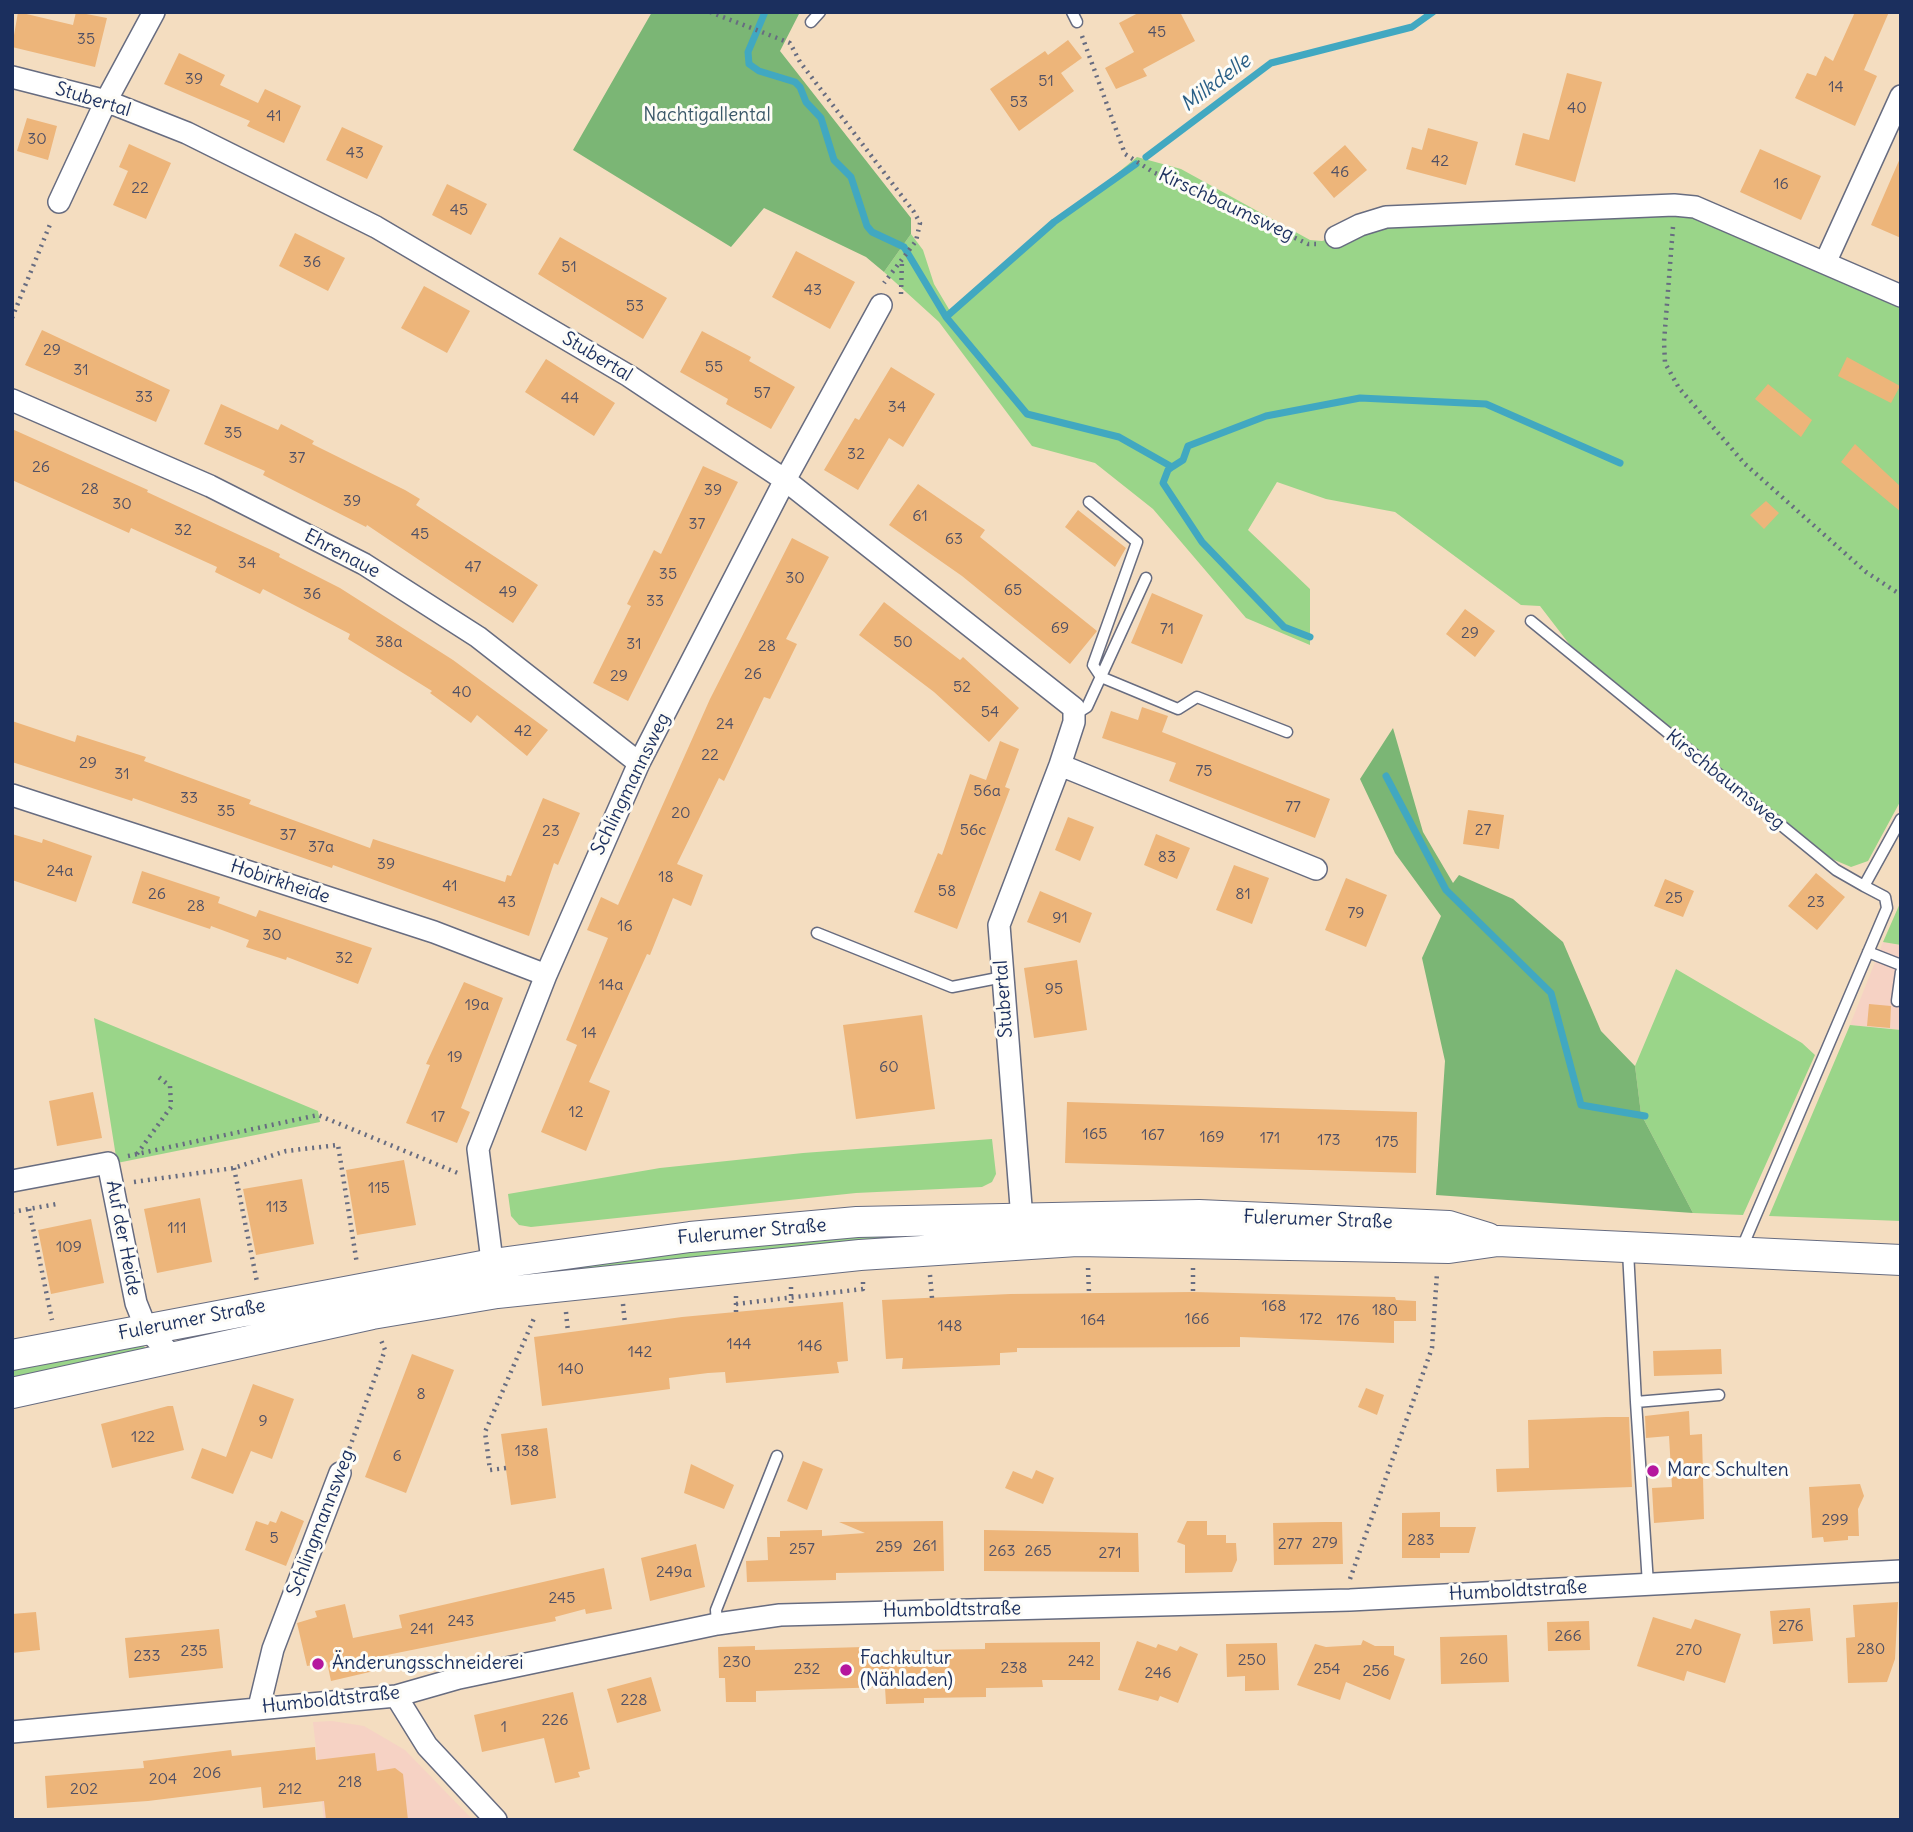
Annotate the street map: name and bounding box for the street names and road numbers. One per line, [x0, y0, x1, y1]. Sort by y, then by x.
street label: Stubertal [53, 78, 133, 122]
street label: Kirschbaumsweg [1155, 164, 1297, 246]
street label: Stubertal [558, 327, 636, 387]
street label: Ehrenaue [300, 525, 384, 583]
street label: Schlingmannsweg [587, 709, 675, 859]
street label: Kirschbaumsweg [1661, 725, 1789, 835]
street label: Hobirkheide [227, 855, 333, 909]
street label: Stubertal [990, 959, 1018, 1039]
street label: Auf der Heide [101, 1178, 145, 1298]
street label: Fulerumer Straße [1243, 1206, 1393, 1234]
street label: Fulerumer Straße [677, 1214, 827, 1250]
street label: Fulerumer Straße [117, 1295, 267, 1345]
street label: Schlingmannsweg [283, 1446, 359, 1600]
street label: Humboldtstraße [1448, 1576, 1588, 1606]
street label: Humboldtstraße [883, 1597, 1021, 1623]
street label: Humboldtstraße [261, 1681, 401, 1719]

